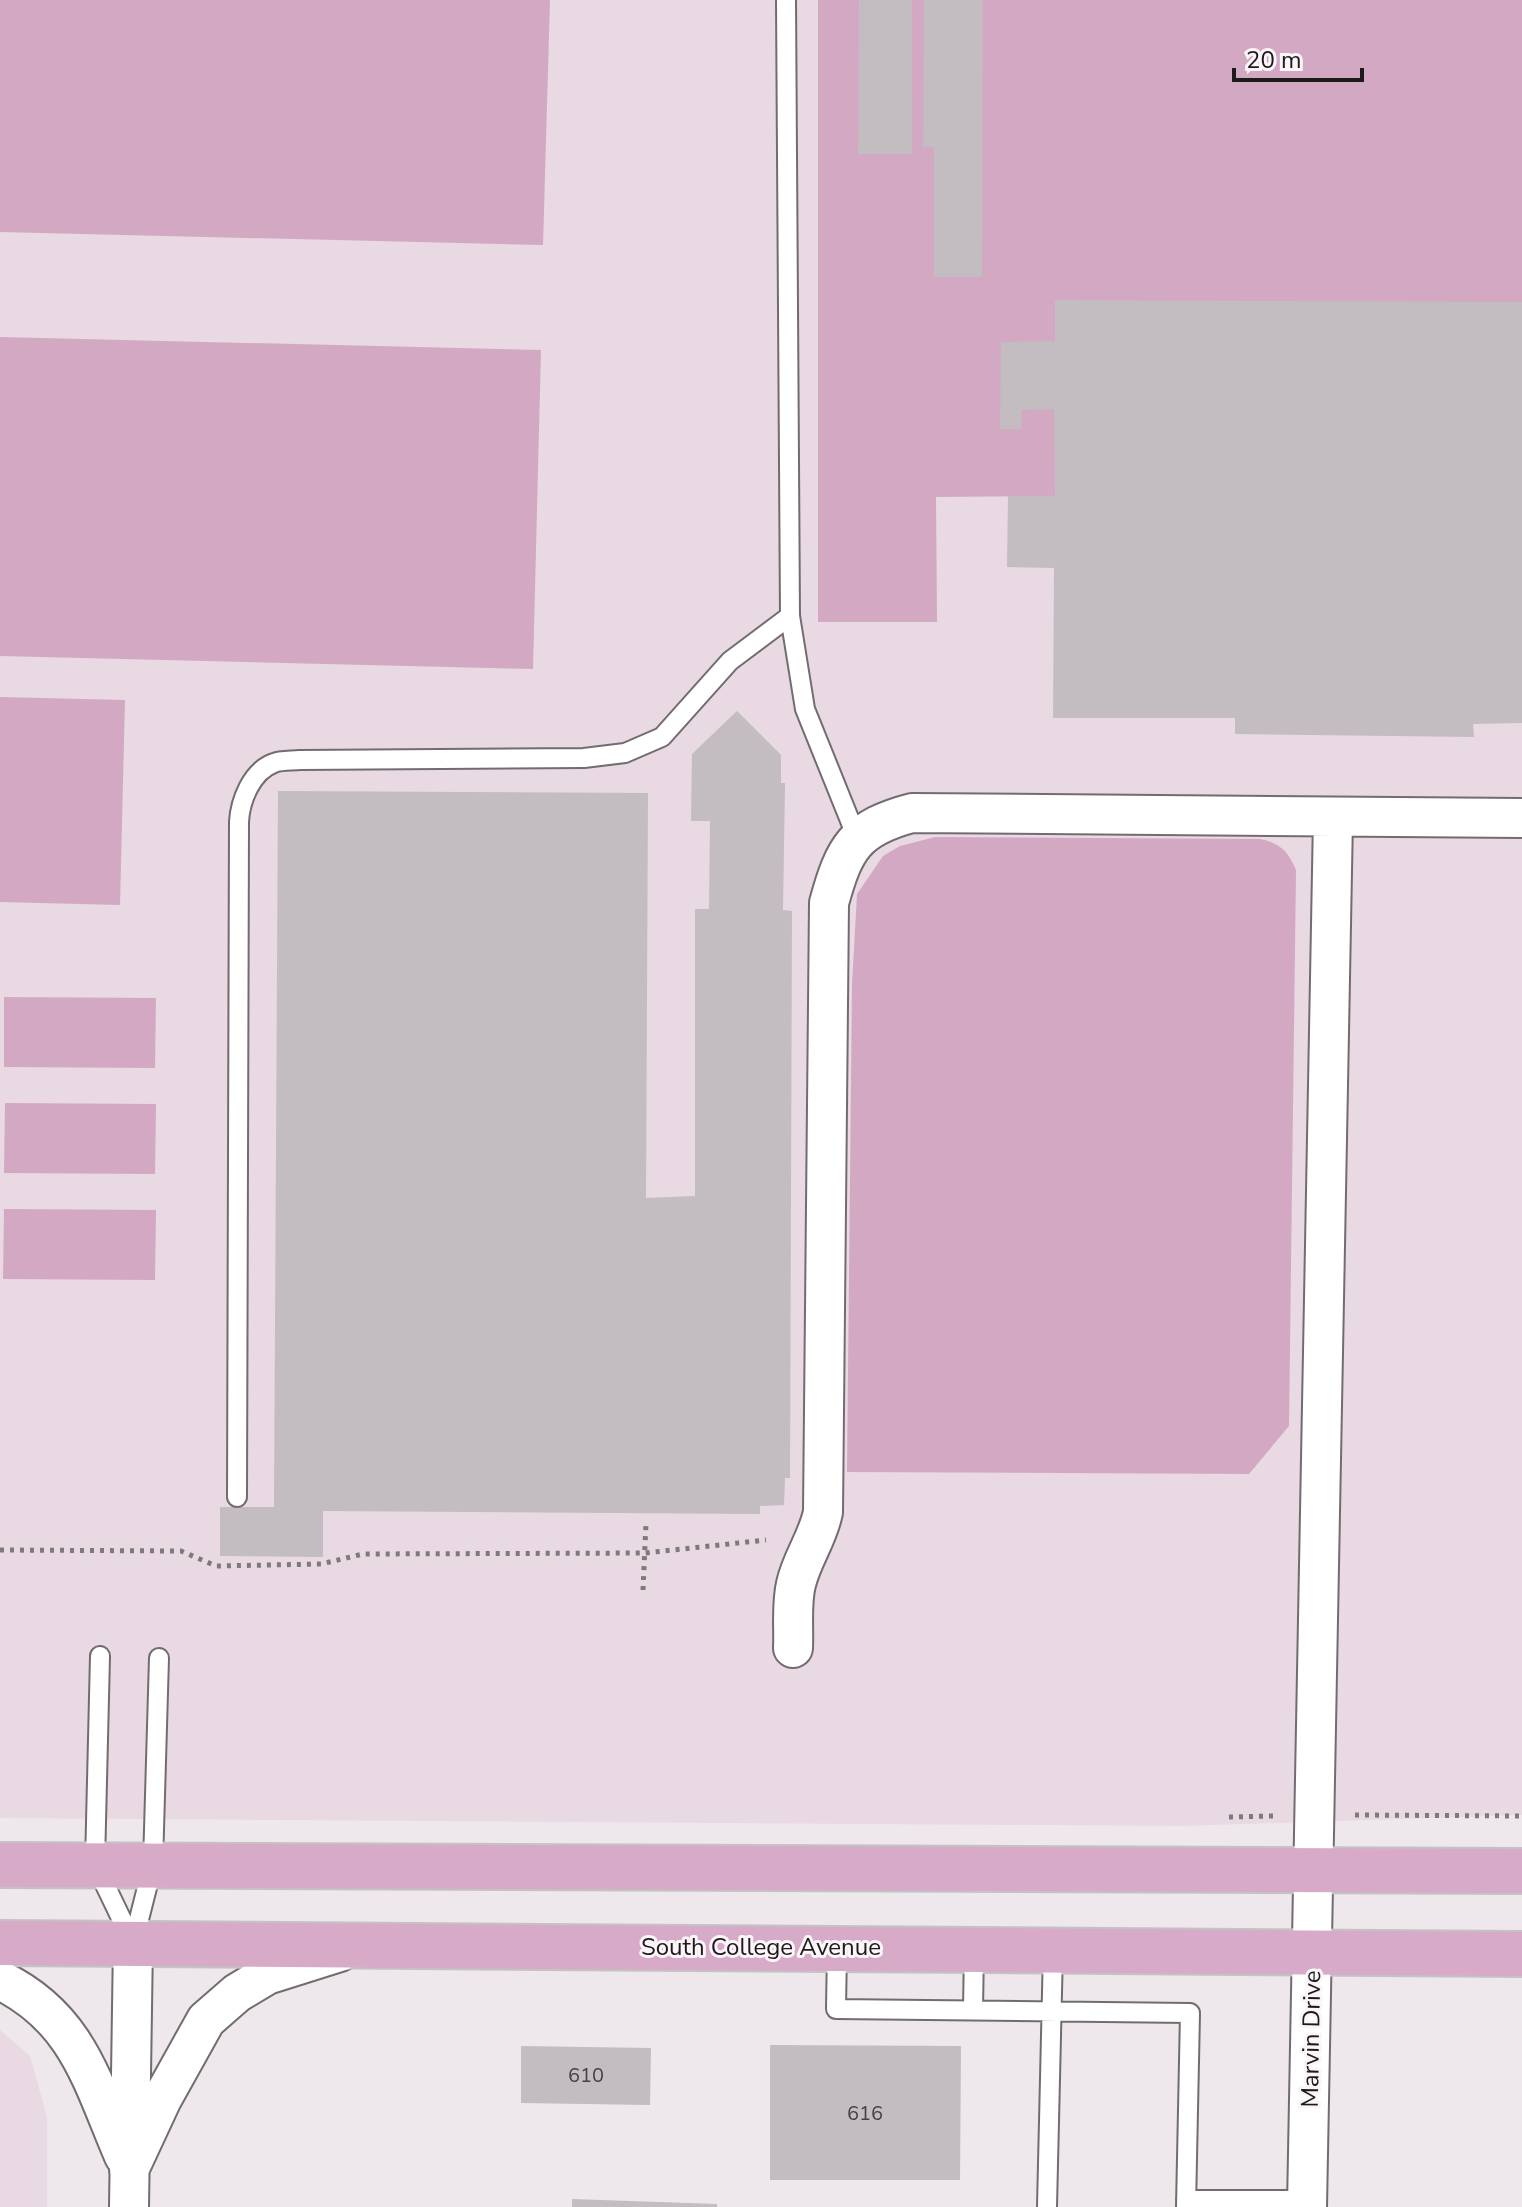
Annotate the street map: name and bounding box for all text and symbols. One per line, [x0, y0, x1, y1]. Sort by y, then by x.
scale bar [1234, 32, 1362, 82]
text: 20 m [1246, 44, 1302, 76]
street label: South College Avenue [641, 1931, 881, 1963]
street label: Marvin Drive [1294, 1970, 1328, 2108]
house number: 610 [568, 2062, 604, 2089]
house number: 616 [847, 2100, 883, 2127]

